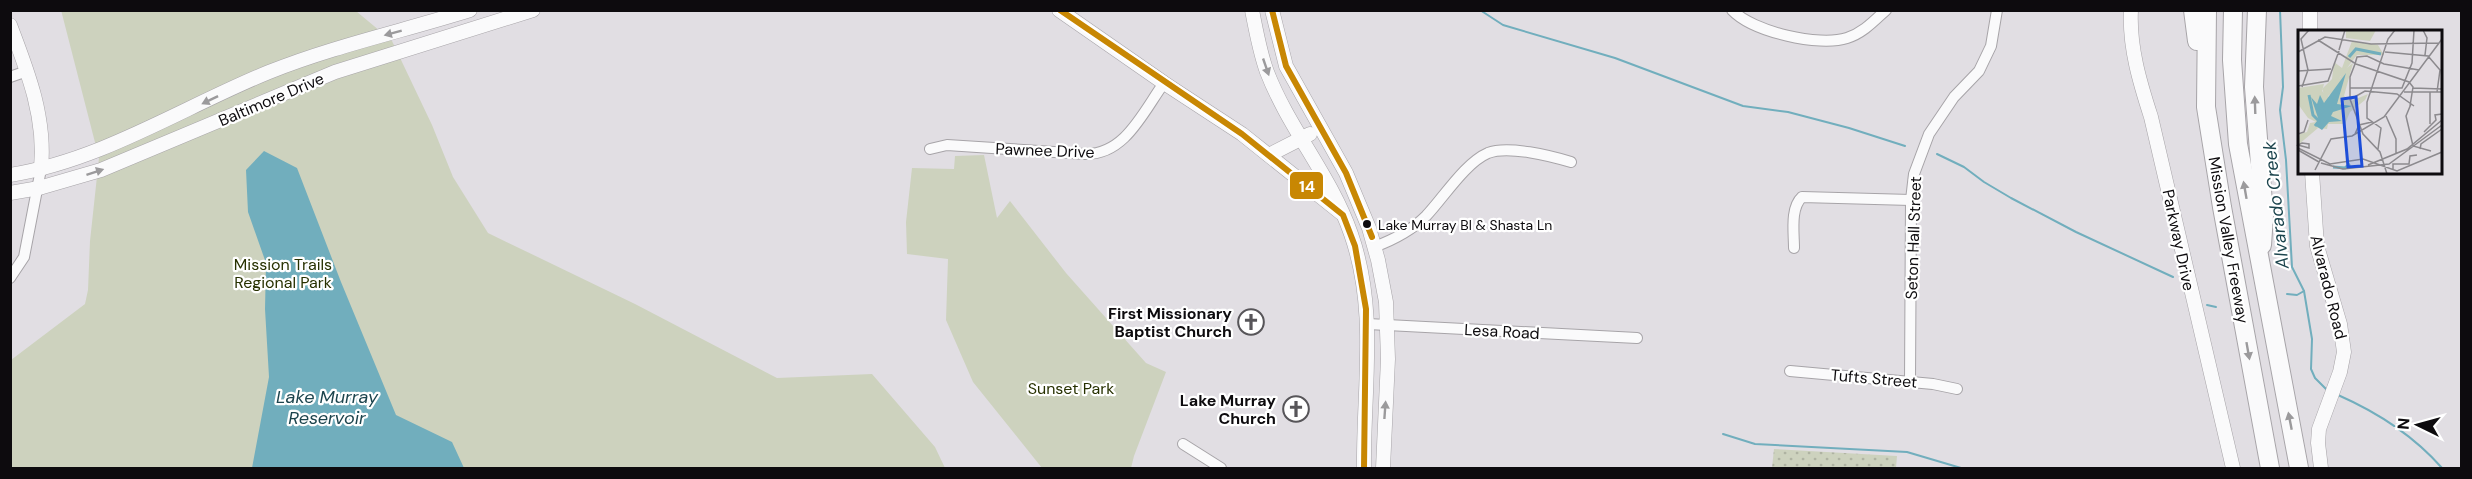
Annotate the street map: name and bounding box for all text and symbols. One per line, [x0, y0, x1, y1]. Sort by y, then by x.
one-way arrow [383, 29, 401, 38]
inset map [2298, 30, 2442, 174]
one-way arrow [1262, 58, 1271, 76]
street label: Baltimore Drive [215, 68, 327, 131]
one-way arrow [201, 95, 218, 104]
one-way arrow [2251, 95, 2260, 114]
street label: Pawnee Drive [995, 138, 1095, 163]
water label: Alvarado Creek [2257, 139, 2295, 271]
street label: Mission Valley Freeway [2203, 155, 2254, 325]
one-way arrow [86, 167, 104, 176]
line badge: 14 [1289, 171, 1324, 200]
text: 14 [1299, 176, 1315, 197]
street label: Seton Hall Street [1901, 176, 1926, 300]
one-way arrow [2240, 180, 2249, 199]
street label: Parkway Drive [2158, 188, 2199, 293]
place label: Lake Murray Bl & Shasta Ln [1378, 216, 1552, 234]
marker: Lake Murray Bl & Shasta Ln [1361, 218, 1373, 230]
street label: Alvarado Road [2305, 233, 2352, 341]
park label: Mission Trails Regional Park [234, 254, 332, 293]
place label: First Missionary Baptist Church [1108, 303, 1232, 342]
church icon: First Missionary Baptist Church [1236, 307, 1266, 337]
street label: Lesa Road [1464, 319, 1540, 344]
one-way arrow [2244, 342, 2253, 361]
street label: Tufts Street [1830, 364, 1918, 393]
park label: Sunset Park [1028, 378, 1114, 399]
water label: Lake Murray Reservoir [276, 385, 379, 430]
place label: Lake Murray Church [1180, 390, 1276, 429]
church icon: Lake Murray Church [1281, 394, 1311, 424]
north arrow [2388, 395, 2448, 455]
one-way arrow [1381, 401, 1390, 420]
one-way arrow [2285, 412, 2294, 431]
text: N [2393, 417, 2415, 430]

